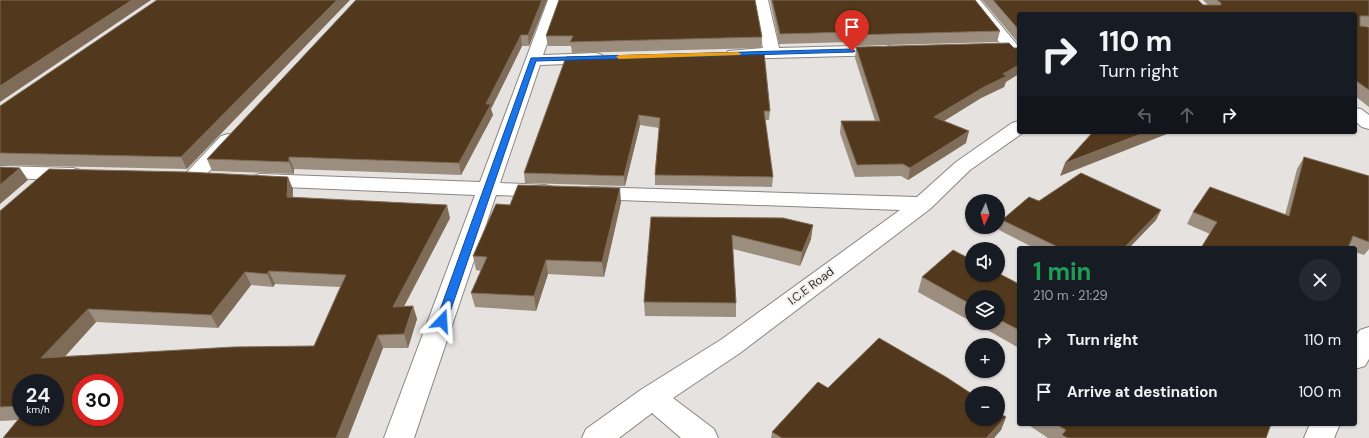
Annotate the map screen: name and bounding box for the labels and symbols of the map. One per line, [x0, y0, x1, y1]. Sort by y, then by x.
pin [835, 10, 869, 51]
north arrow [965, 194, 1005, 234]
street label: I.C.E Road [785, 263, 837, 309]
position arrow [421, 300, 463, 342]
speed limit sign: 30 [72, 374, 124, 426]

